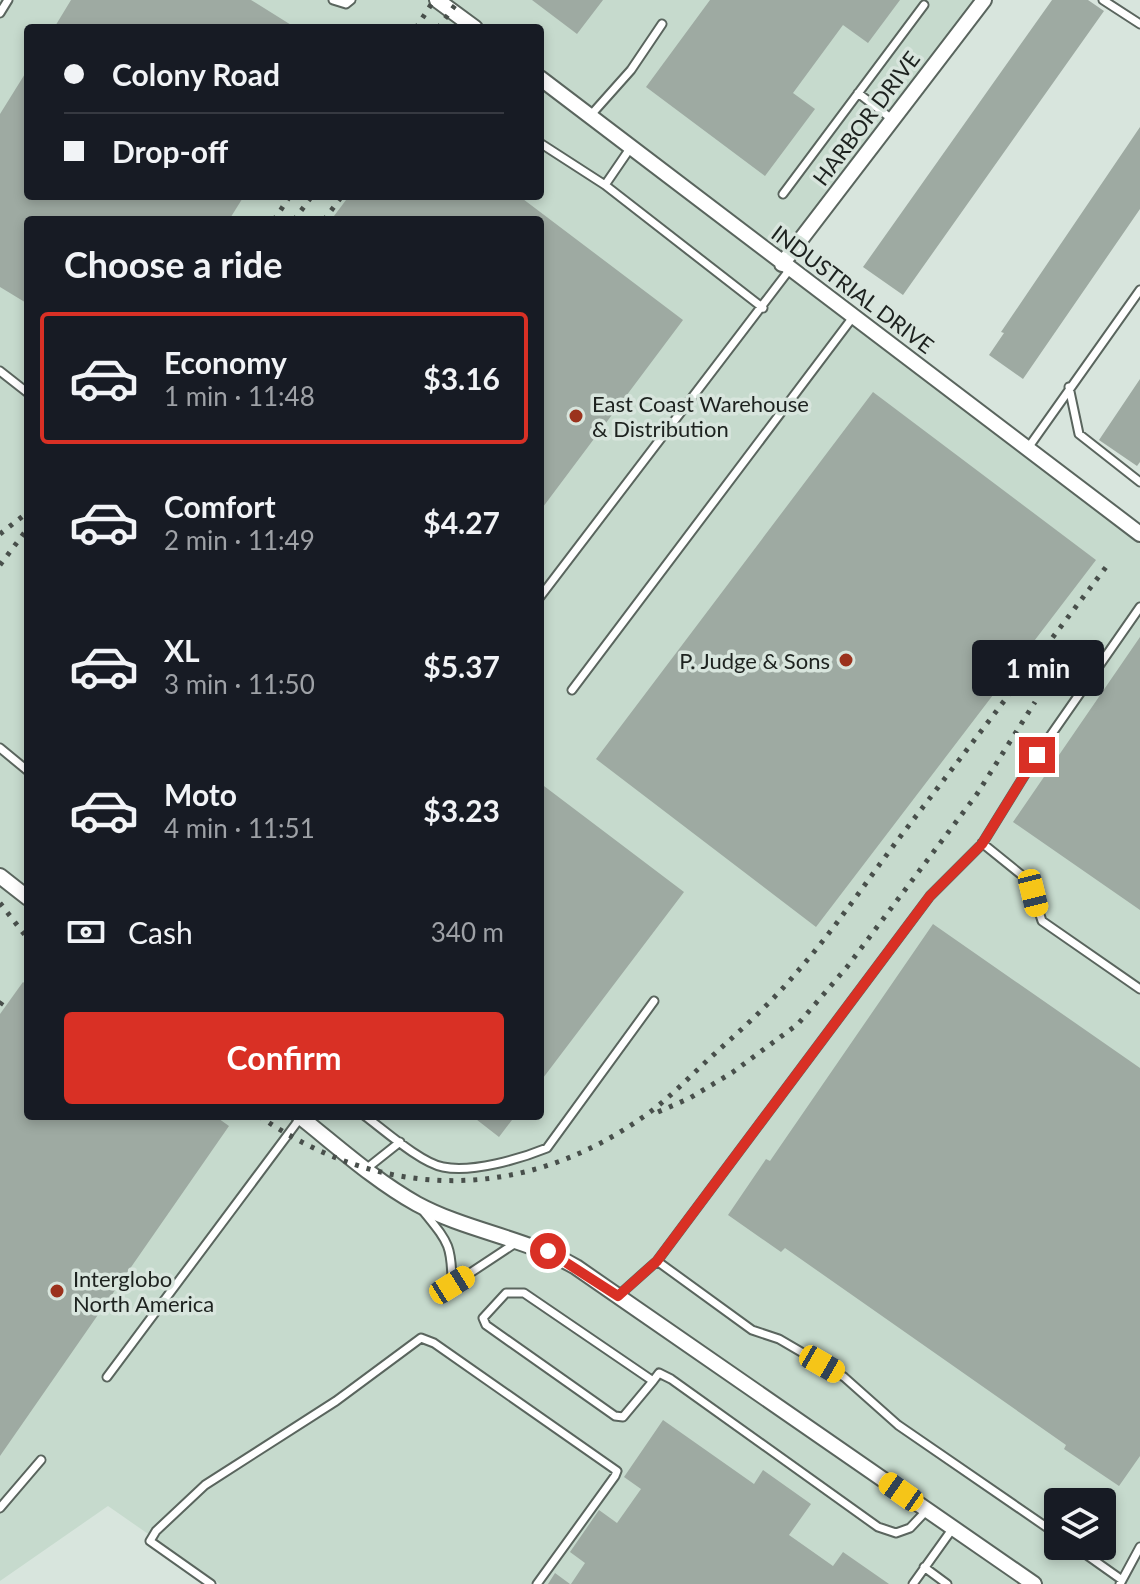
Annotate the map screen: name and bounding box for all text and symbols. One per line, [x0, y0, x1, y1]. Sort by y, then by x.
street label: HARBOR DRIVE [807, 46, 925, 190]
text: Colony Road [112, 56, 280, 92]
text: Drop-off [112, 133, 228, 169]
street label: INDUSTRIAL DRIVE [767, 219, 939, 359]
text: Choose a ride [64, 242, 283, 286]
icon: car [68, 342, 140, 414]
text: Economy [164, 344, 287, 380]
text: $3.16 [423, 360, 500, 396]
text: 1 min · 11:48 [164, 380, 315, 412]
place label: East Coast Warehouse & Distribution [592, 390, 809, 442]
marker: East Coast Warehouse & Distribution [567, 407, 585, 425]
icon: car [68, 486, 140, 558]
text: Comfort [164, 488, 276, 524]
text: $4.27 [423, 504, 500, 540]
text: 2 min · 11:49 [164, 524, 315, 556]
icon: car [68, 630, 140, 702]
text: XL [164, 632, 200, 668]
callout: 1 min [971, 639, 1103, 695]
place label: P. Judge & Sons [679, 647, 830, 674]
text: $5.37 [423, 648, 500, 684]
marker: P. Judge & Sons [837, 651, 855, 669]
text: 1 min [1006, 652, 1070, 684]
text: 3 min · 11:50 [164, 668, 315, 700]
route end [1019, 737, 1055, 773]
icon: car [68, 774, 140, 846]
text: Moto [164, 776, 237, 812]
text: $3.23 [423, 792, 500, 828]
text: 4 min · 11:51 [164, 812, 315, 844]
car [1016, 867, 1050, 919]
icon: cash [64, 910, 108, 954]
text: Cash [128, 914, 193, 950]
text: 340 m [431, 916, 504, 948]
button: Confirm [64, 1012, 504, 1104]
route start [530, 1233, 566, 1269]
car [425, 1262, 479, 1308]
place label: Interglobo North America [73, 1265, 214, 1317]
marker: Interglobo North America [48, 1282, 66, 1300]
car [795, 1342, 849, 1386]
car [874, 1468, 928, 1516]
map controls [1044, 1488, 1116, 1560]
button: layers [1044, 1488, 1116, 1560]

